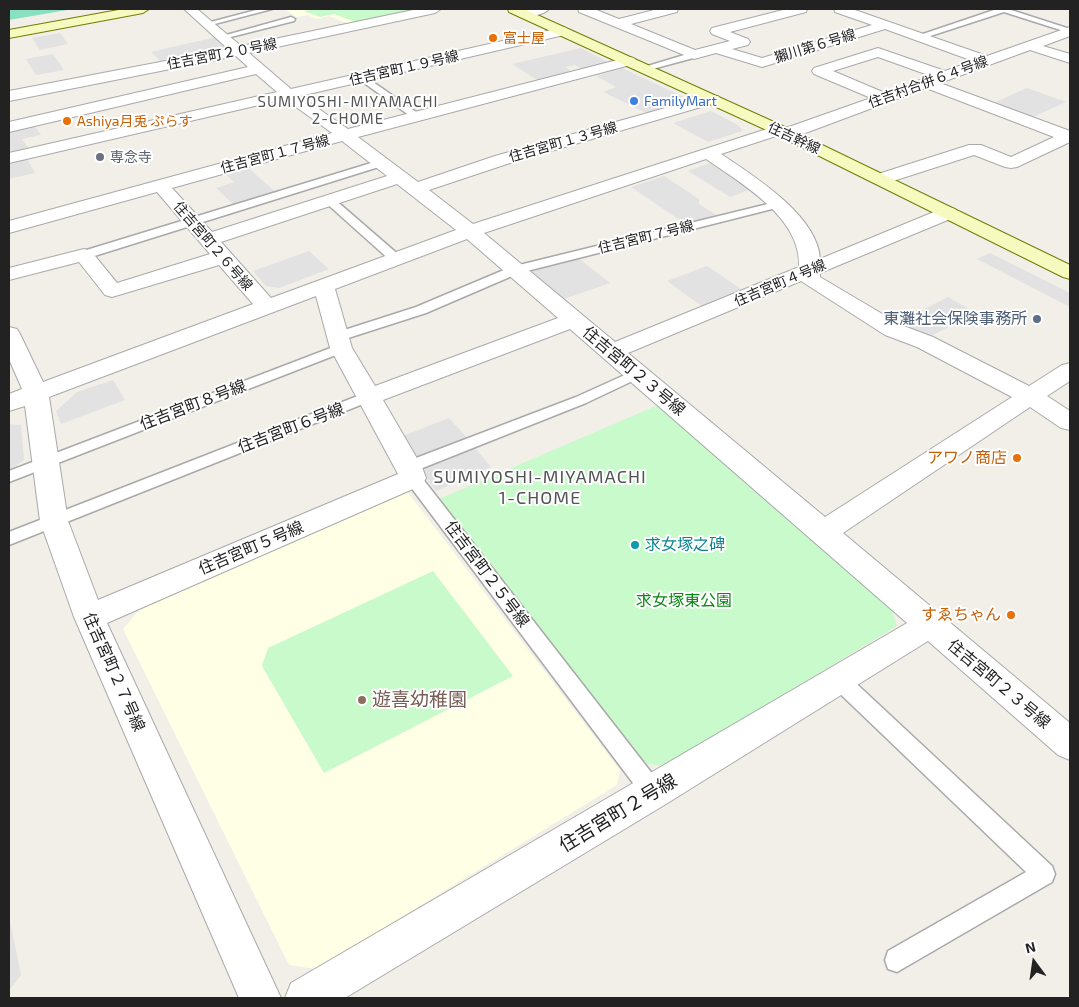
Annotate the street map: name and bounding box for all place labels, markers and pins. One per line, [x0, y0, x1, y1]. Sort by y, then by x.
place label: 富士屋 [503, 30, 545, 46]
marker: 富士屋 [487, 32, 499, 44]
place label: FamilyMart [644, 93, 717, 109]
marker: FamilyMart [628, 95, 640, 107]
place label: Ashiya月兎 ぷらす [77, 113, 193, 129]
marker: Ashiya月兎 ぷらす [61, 115, 73, 127]
place label: 専念寺 [110, 149, 152, 165]
marker: 専念寺 [94, 151, 106, 163]
place label: 東灘社会保険事務所 [883, 309, 1027, 329]
marker: 東灘社会保険事務所 [1031, 313, 1043, 325]
place label: アワノ商店 [927, 448, 1007, 468]
marker: アワノ商店 [1011, 452, 1023, 464]
place label: 求女塚之碑 [645, 535, 725, 555]
marker: 求女塚之碑 [629, 539, 641, 551]
place label: すゑちゃん [921, 605, 1001, 625]
marker: すゑちゃん [1005, 609, 1017, 621]
place label: 遊喜幼稚園 [372, 689, 467, 711]
marker: 遊喜幼稚園 [356, 694, 368, 706]

